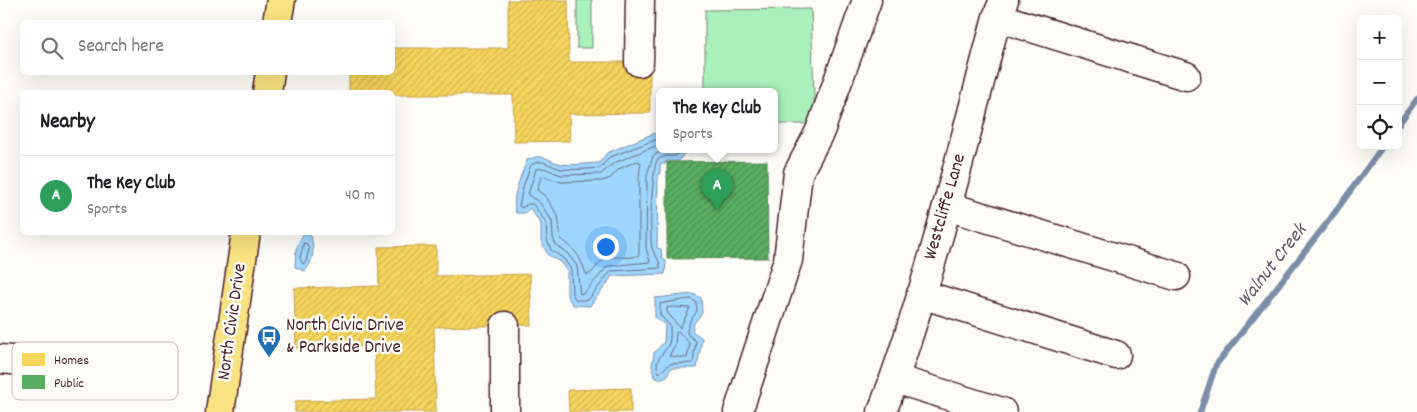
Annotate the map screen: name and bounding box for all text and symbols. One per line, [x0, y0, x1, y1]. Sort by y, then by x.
map controls [1357, 15, 1402, 150]
button: + [1357, 15, 1402, 60]
search box [20, 20, 395, 75]
icon: search [38, 34, 66, 62]
text: Search here [78, 34, 164, 61]
button: − [1357, 60, 1402, 105]
popup [656, 88, 778, 153]
text: The Key Club [673, 96, 761, 123]
button: locate [1357, 105, 1402, 150]
text: Nearby [40, 108, 95, 138]
text: Sports [673, 123, 713, 146]
street label: Westcliffe Lane [918, 151, 974, 263]
pin: A [701, 169, 733, 210]
text: The Key Club [87, 171, 176, 198]
text: A [52, 184, 60, 207]
text: 40 m [345, 184, 375, 207]
text: Sports [87, 198, 127, 221]
water label: Walnut Creek [1232, 217, 1315, 313]
your location [593, 234, 619, 260]
street label: North Civic Drive [211, 262, 255, 382]
place label: North Civic Drive & Parkside Drive [286, 313, 404, 362]
bus stop icon: North Civic Drive & Parkside Drive [256, 324, 282, 358]
legend [12, 342, 178, 400]
text: Homes [54, 351, 89, 371]
text: Public [54, 374, 84, 394]

